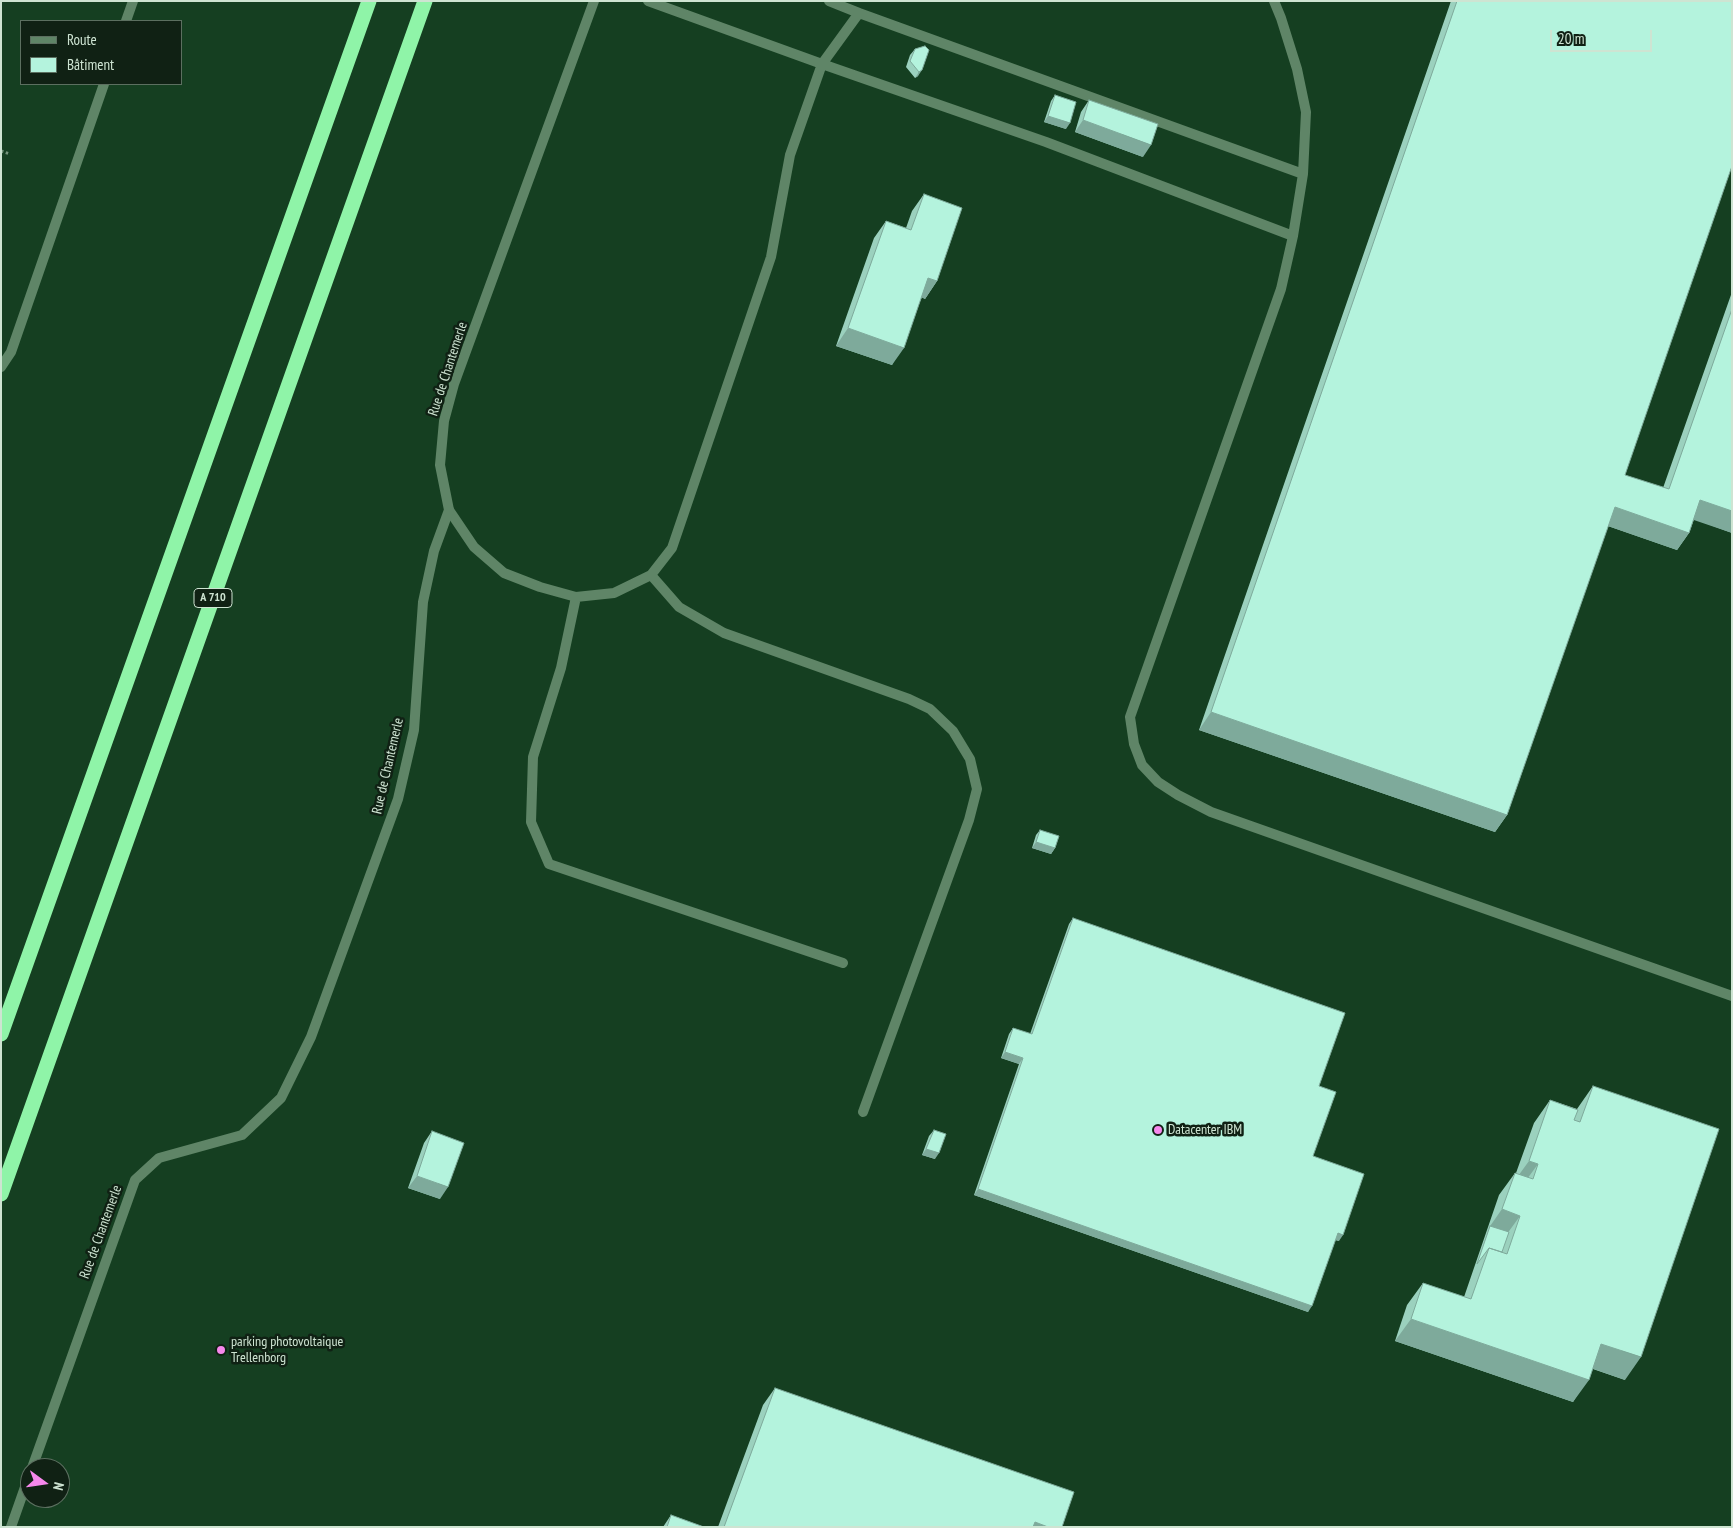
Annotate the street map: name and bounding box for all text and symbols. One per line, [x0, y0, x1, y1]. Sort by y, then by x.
legend [20, 20, 182, 85]
scale bar [1553, 20, 1656, 52]
text: 20 m [1558, 29, 1584, 48]
text: Route [67, 30, 97, 49]
text: Bâtiment [67, 55, 114, 74]
street label: Rue de Chantemerle [425, 320, 471, 418]
road number: A 710 [194, 588, 232, 608]
street label: Rue de Chantemerle [369, 716, 407, 816]
place label: Datacenter IBM [1168, 1122, 1242, 1138]
marker: Datacenter IBM [1152, 1124, 1164, 1136]
street label: Rue de Chantemerle [76, 1183, 126, 1281]
place label: parking photovoltaique Trellenborg [231, 1334, 343, 1366]
marker: parking photovoltaique Trellenborg [215, 1344, 227, 1356]
north arrow [20, 1458, 70, 1508]
text: N [49, 1481, 68, 1492]

